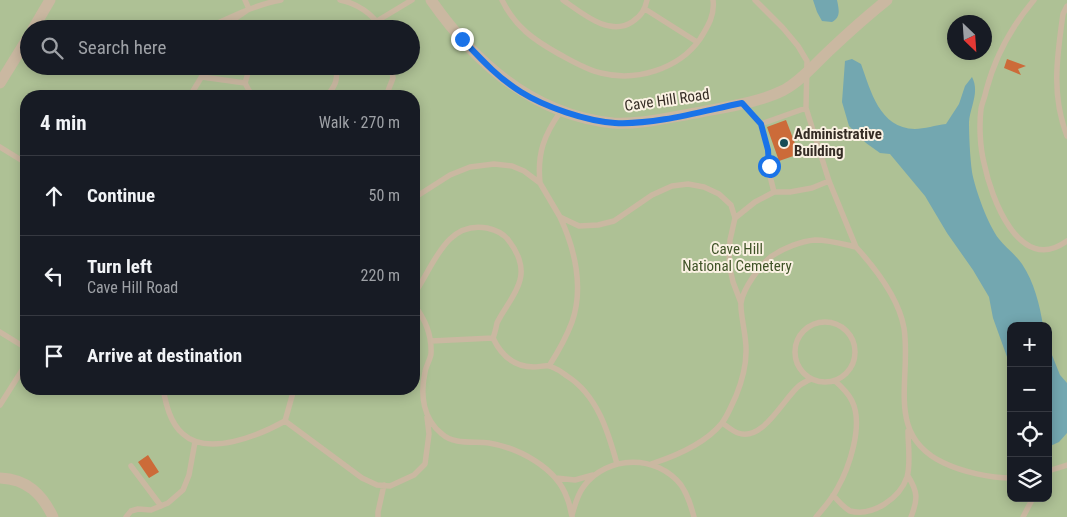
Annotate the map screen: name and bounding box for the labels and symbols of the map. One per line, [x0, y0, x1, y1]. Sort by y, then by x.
north arrow [947, 15, 992, 60]
route end [451, 28, 474, 51]
street label: Cave Hill Road [623, 85, 711, 115]
place label: Administrative Building [794, 125, 882, 160]
marker: Administrative Building [778, 137, 790, 149]
route start [758, 155, 781, 178]
park label: Cave Hill National Cemetery [682, 240, 792, 275]

